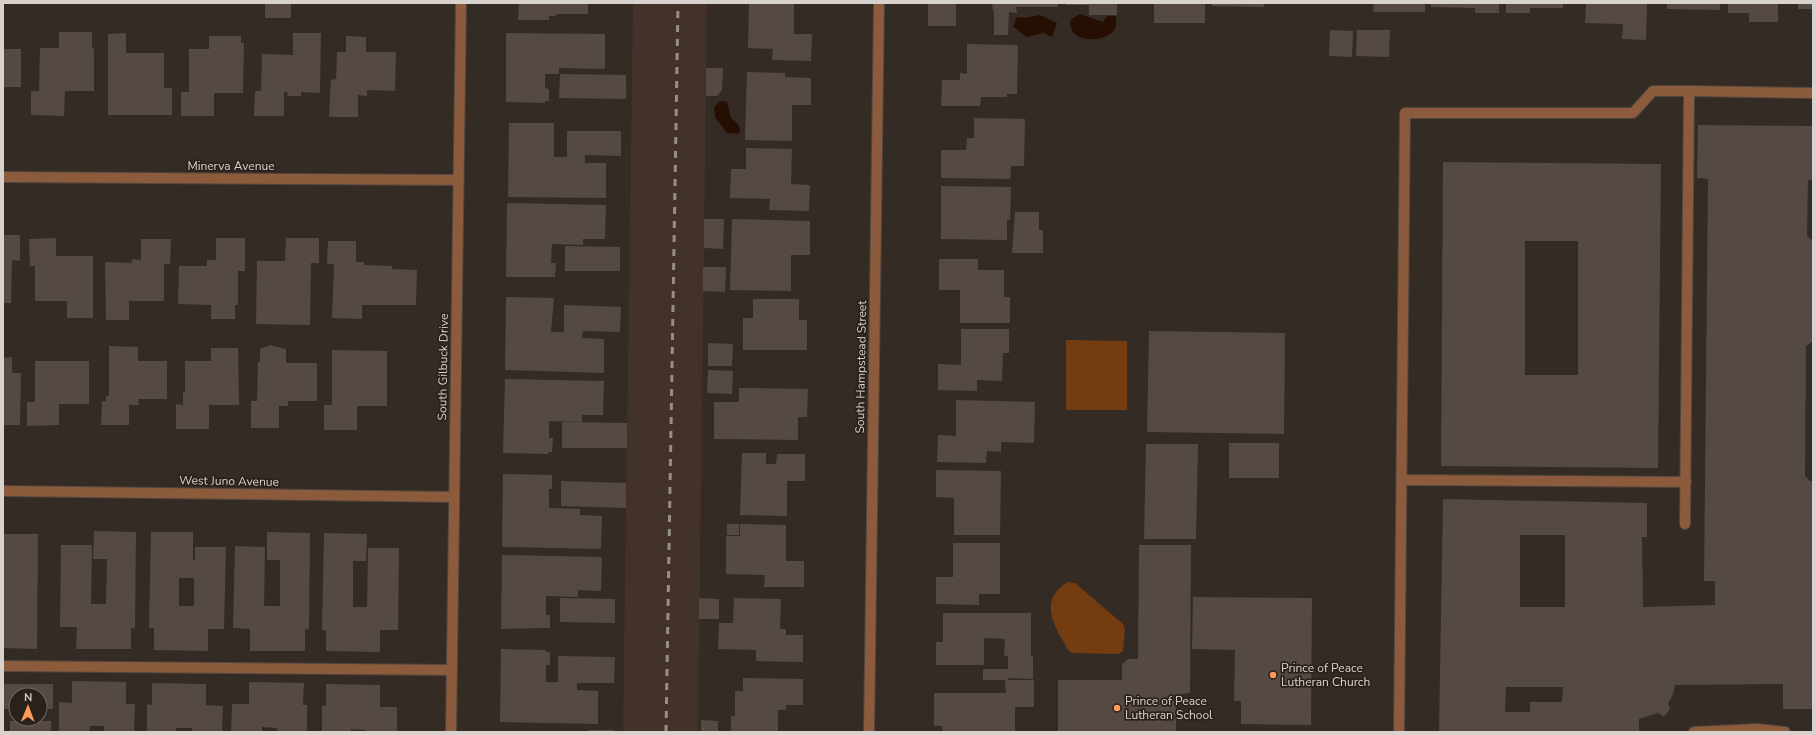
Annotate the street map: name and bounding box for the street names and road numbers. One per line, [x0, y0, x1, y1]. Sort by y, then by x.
street label: Minerva Avenue [187, 158, 275, 174]
street label: South Hampstead Street [852, 300, 870, 434]
street label: South Gilbuck Drive [434, 313, 452, 421]
street label: West Juno Avenue [179, 472, 279, 490]

